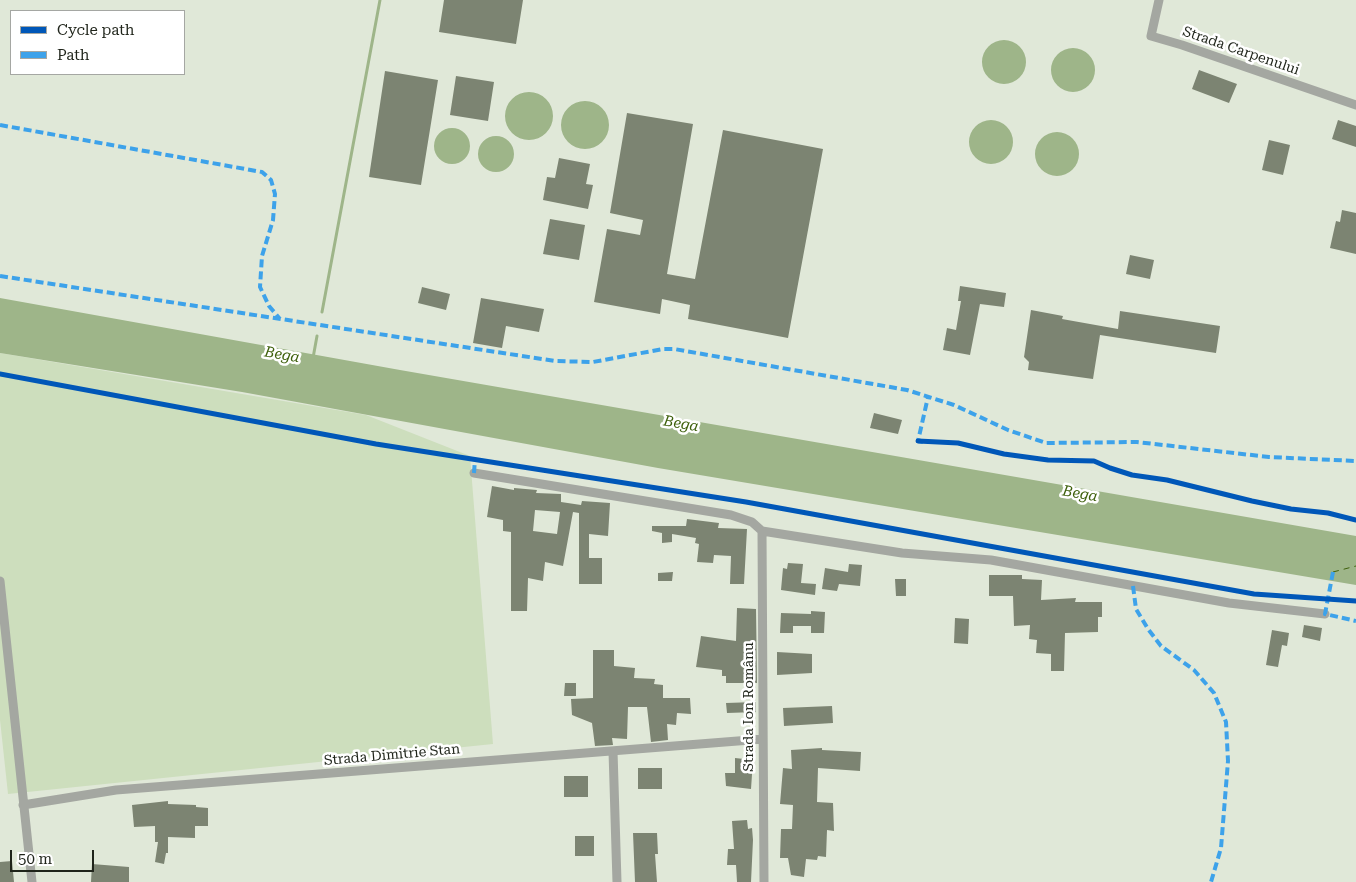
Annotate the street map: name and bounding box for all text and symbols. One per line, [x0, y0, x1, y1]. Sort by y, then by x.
legend [10, 10, 185, 75]
text: Cycle path [57, 21, 134, 39]
street label: Strada Carpenului [1180, 23, 1302, 79]
text: Path [57, 46, 90, 64]
water label: Bega [263, 343, 301, 367]
water label: Bega [662, 412, 700, 436]
water label: Bega [1061, 482, 1099, 506]
street label: Strada Ion Românu [741, 642, 757, 772]
street label: Strada Dimitrie Stan [323, 741, 461, 769]
scale bar [12, 840, 96, 872]
text: 50 m [18, 850, 52, 868]

